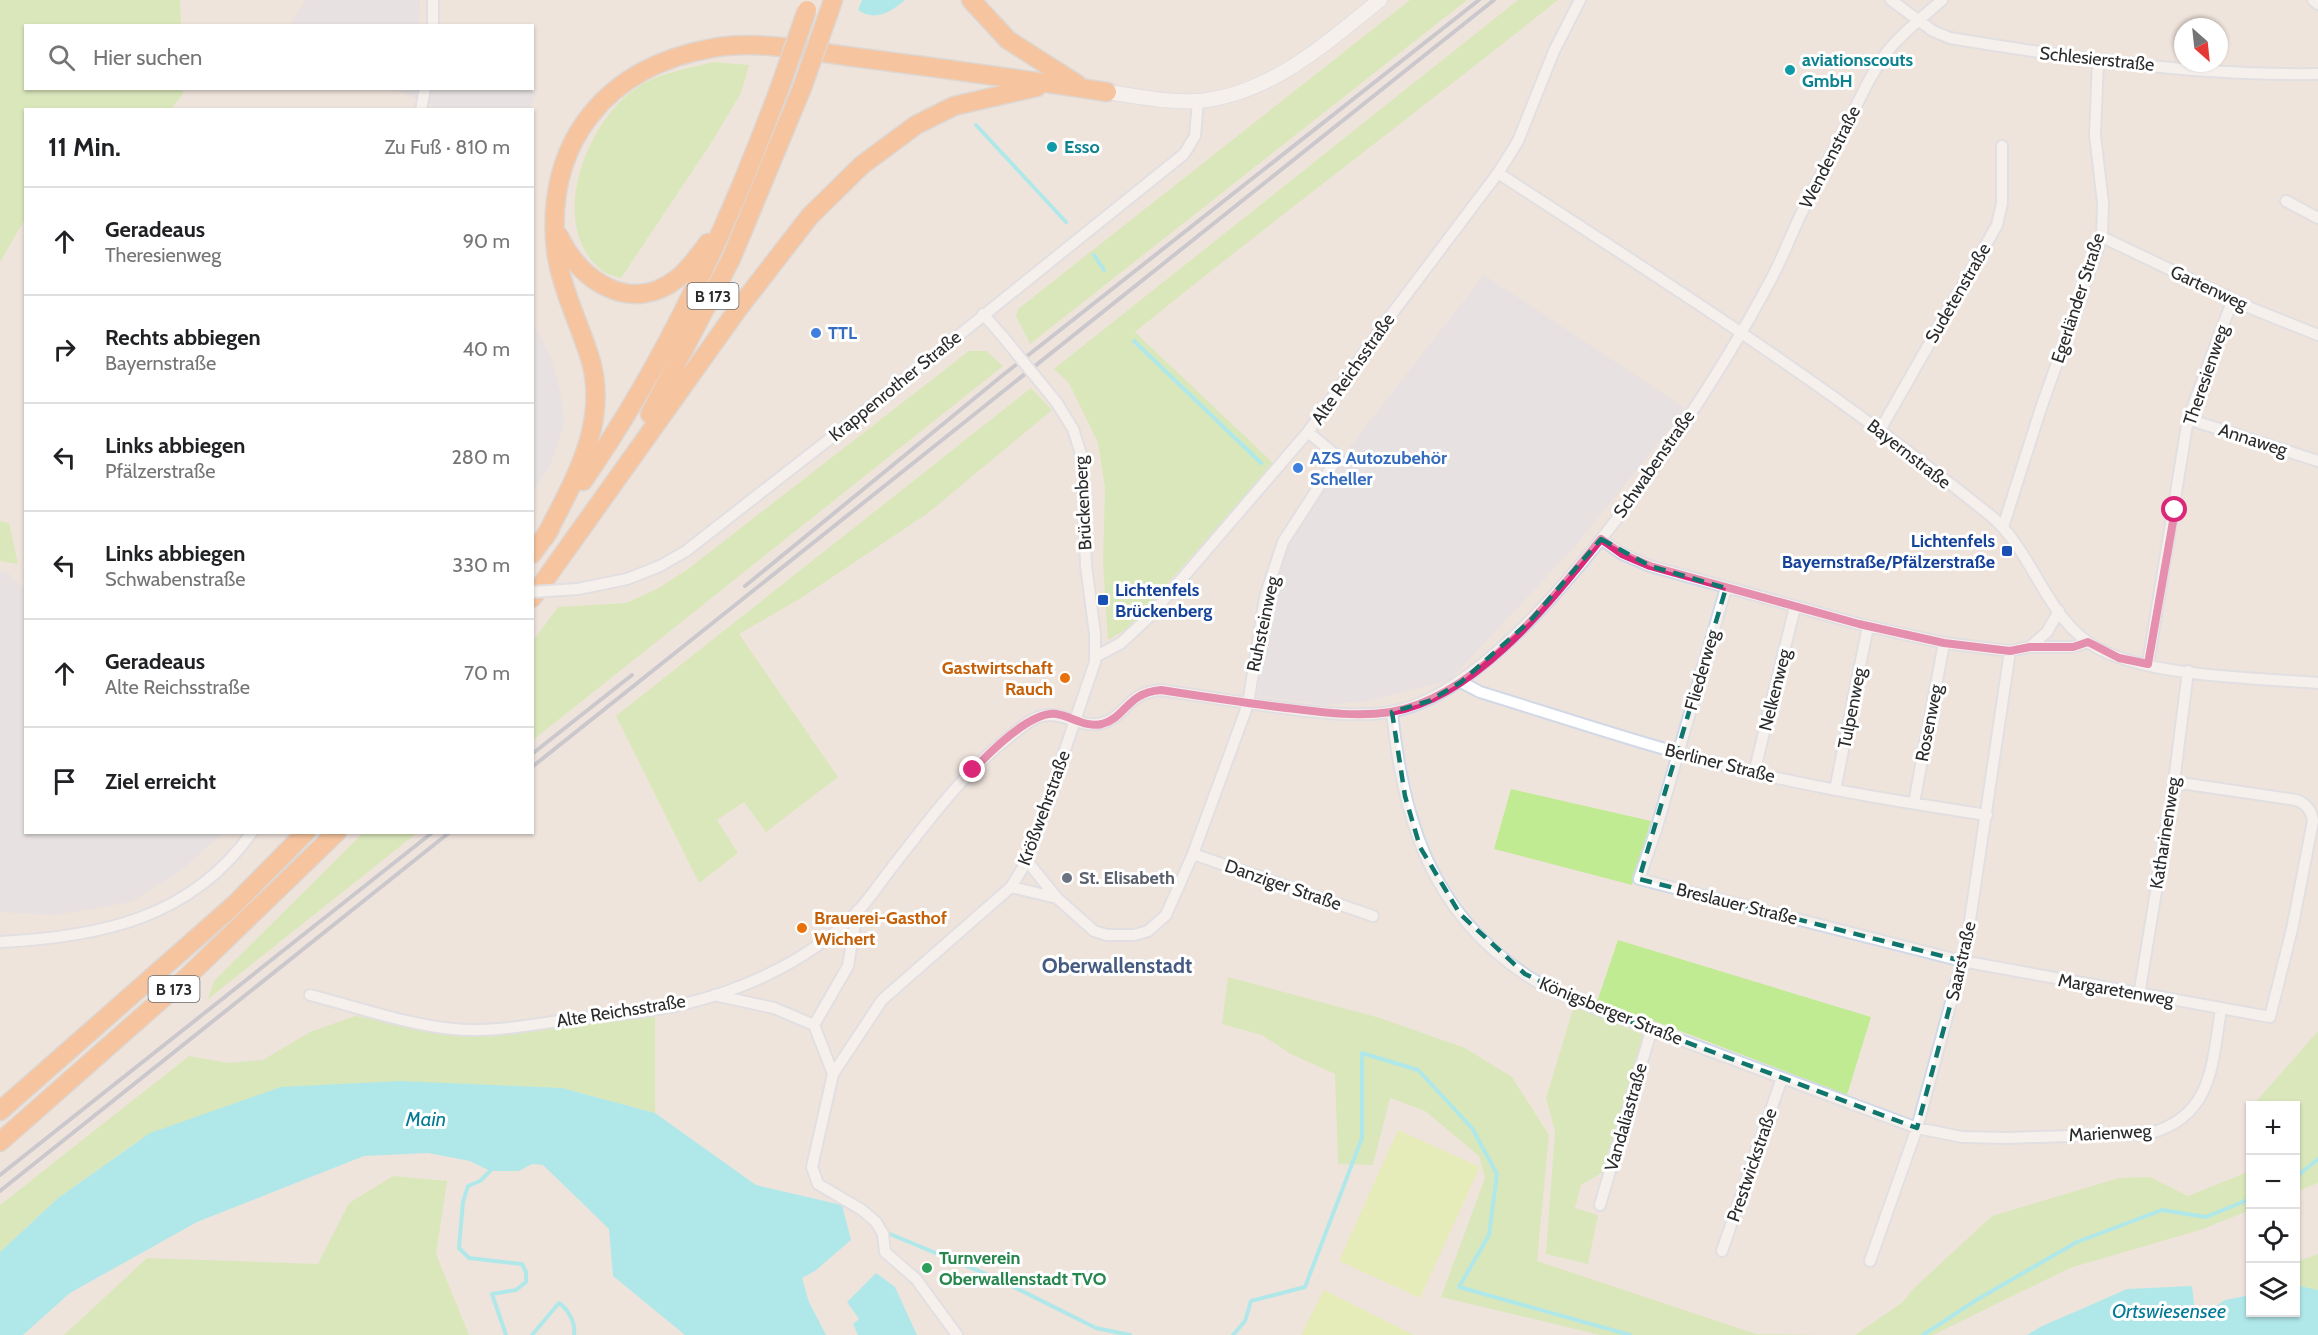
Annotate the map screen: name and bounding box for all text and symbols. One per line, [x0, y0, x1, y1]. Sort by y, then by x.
north arrow [2174, 18, 2228, 72]
search box [24, 24, 534, 90]
icon: search [45, 41, 78, 74]
street label: Schlesierstraße [2039, 42, 2155, 76]
text: Hier suchen [93, 44, 202, 71]
place label: aviationscouts GmbH [1802, 49, 1914, 92]
marker: aviationscouts GmbH [1783, 63, 1797, 77]
street label: Wendenstraße [1795, 102, 1865, 212]
text: 11 Min. [48, 131, 121, 163]
text: Zu Fuß · 810 m [385, 135, 510, 159]
place label: Esso [1064, 136, 1100, 158]
marker: Esso [1045, 140, 1059, 154]
text: Geradeaus [105, 216, 205, 243]
icon: ahead [48, 225, 81, 258]
text: 90 m [463, 229, 510, 253]
street label: Egerländer Straße [2047, 230, 2109, 366]
street label: Sudetenstraße [1921, 239, 1995, 347]
text: Theresienweg [105, 243, 221, 267]
street label: Gartenweg [2167, 261, 2252, 316]
road number: B 173 [688, 283, 738, 309]
street label: Alte Reichsstraße [1307, 309, 1399, 429]
street label: Theresienweg [2179, 321, 2234, 428]
place label: TTL [828, 322, 857, 344]
text: Rechts abbiegen [105, 324, 261, 351]
marker: TTL [809, 326, 823, 340]
street label: Krappenrother Straße [824, 326, 966, 446]
icon: right [48, 333, 81, 366]
text: 40 m [462, 337, 510, 361]
text: Bayernstraße [105, 351, 216, 375]
street label: Schwabenstraße [1609, 406, 1699, 522]
street label: Bayernstraße [1863, 415, 1955, 493]
street label: Annaweg [2216, 419, 2291, 462]
text: Links abbiegen [105, 432, 245, 459]
icon: left [48, 441, 81, 474]
text: 280 m [451, 445, 510, 469]
place label: AZS Autozubehör Scheller [1310, 447, 1447, 490]
street label: Brückenberg [1069, 454, 1096, 551]
text: Pfälzerstraße [105, 459, 216, 483]
marker: AZS Autozubehör Scheller [1291, 461, 1305, 475]
route start [2161, 496, 2187, 522]
place label: Lichtenfels Bayernstraße/Pfälzerstraße [1782, 530, 1995, 573]
text: Links abbiegen [105, 540, 245, 567]
marker: Lichtenfels Bayernstraße/Pfälzerstraße [2000, 544, 2014, 558]
icon: left [48, 549, 81, 582]
text: 330 m [452, 553, 510, 577]
text: Schwabenstraße [105, 567, 245, 591]
street label: Ruhsteinweg [1242, 573, 1284, 674]
place label: Lichtenfels Brückenberg [1115, 579, 1212, 622]
marker: Lichtenfels Brückenberg [1096, 593, 1110, 607]
street label: Fliederweg [1680, 626, 1724, 713]
street label: Nelkenweg [1754, 646, 1796, 733]
text: Geradeaus [105, 648, 205, 675]
icon: ahead [48, 657, 81, 690]
place label: Gastwirtschaft Rauch [942, 657, 1053, 700]
text: 70 m [464, 661, 510, 685]
street label: Tulpenweg [1833, 665, 1871, 750]
marker: Gastwirtschaft Rauch [1058, 671, 1072, 685]
text: Alte Reichsstraße [105, 675, 250, 699]
street label: Rosenweg [1911, 682, 1947, 763]
street label: Berliner Straße [1663, 739, 1777, 787]
street label: Krößwehrstraße [1013, 748, 1075, 868]
route end [959, 756, 985, 782]
icon: arrive [48, 765, 81, 798]
text: Ziel erreicht [105, 768, 216, 795]
street label: Katharinenweg [2145, 774, 2185, 891]
street label: Danziger Straße [1222, 855, 1344, 915]
place label: St. Elisabeth [1079, 867, 1175, 889]
marker: St. Elisabeth [1060, 871, 1074, 885]
street label: Breslauer Straße [1674, 878, 1800, 930]
place label: Brauerei-Gasthof Wichert [814, 907, 947, 950]
street label: Saarstraße [1941, 919, 1981, 1003]
marker: Brauerei-Gasthof Wichert [795, 921, 809, 935]
district label: Oberwallenstadt [1042, 953, 1192, 978]
street label: Margaretenweg [2056, 969, 2177, 1011]
street label: Königsberger Straße [1536, 972, 1686, 1050]
road number: B 173 [148, 976, 200, 1002]
street label: Alte Reichsstraße [555, 990, 687, 1032]
street label: Vandaliastraße [1600, 1060, 1652, 1174]
map controls [2246, 1101, 2300, 1317]
button: + [2246, 1101, 2300, 1155]
street label: Prestwickstraße [1722, 1105, 1782, 1225]
water label: Main [405, 1107, 446, 1131]
street label: Marienweg [2068, 1120, 2153, 1146]
button: − [2246, 1155, 2300, 1209]
button: locate [2246, 1209, 2300, 1263]
place label: Turnverein Oberwallenstadt TVO [939, 1247, 1107, 1290]
marker: Turnverein Oberwallenstadt TVO [920, 1261, 934, 1275]
button: layers [2246, 1263, 2300, 1317]
water label: Ortswiesensee [2112, 1299, 2226, 1323]

